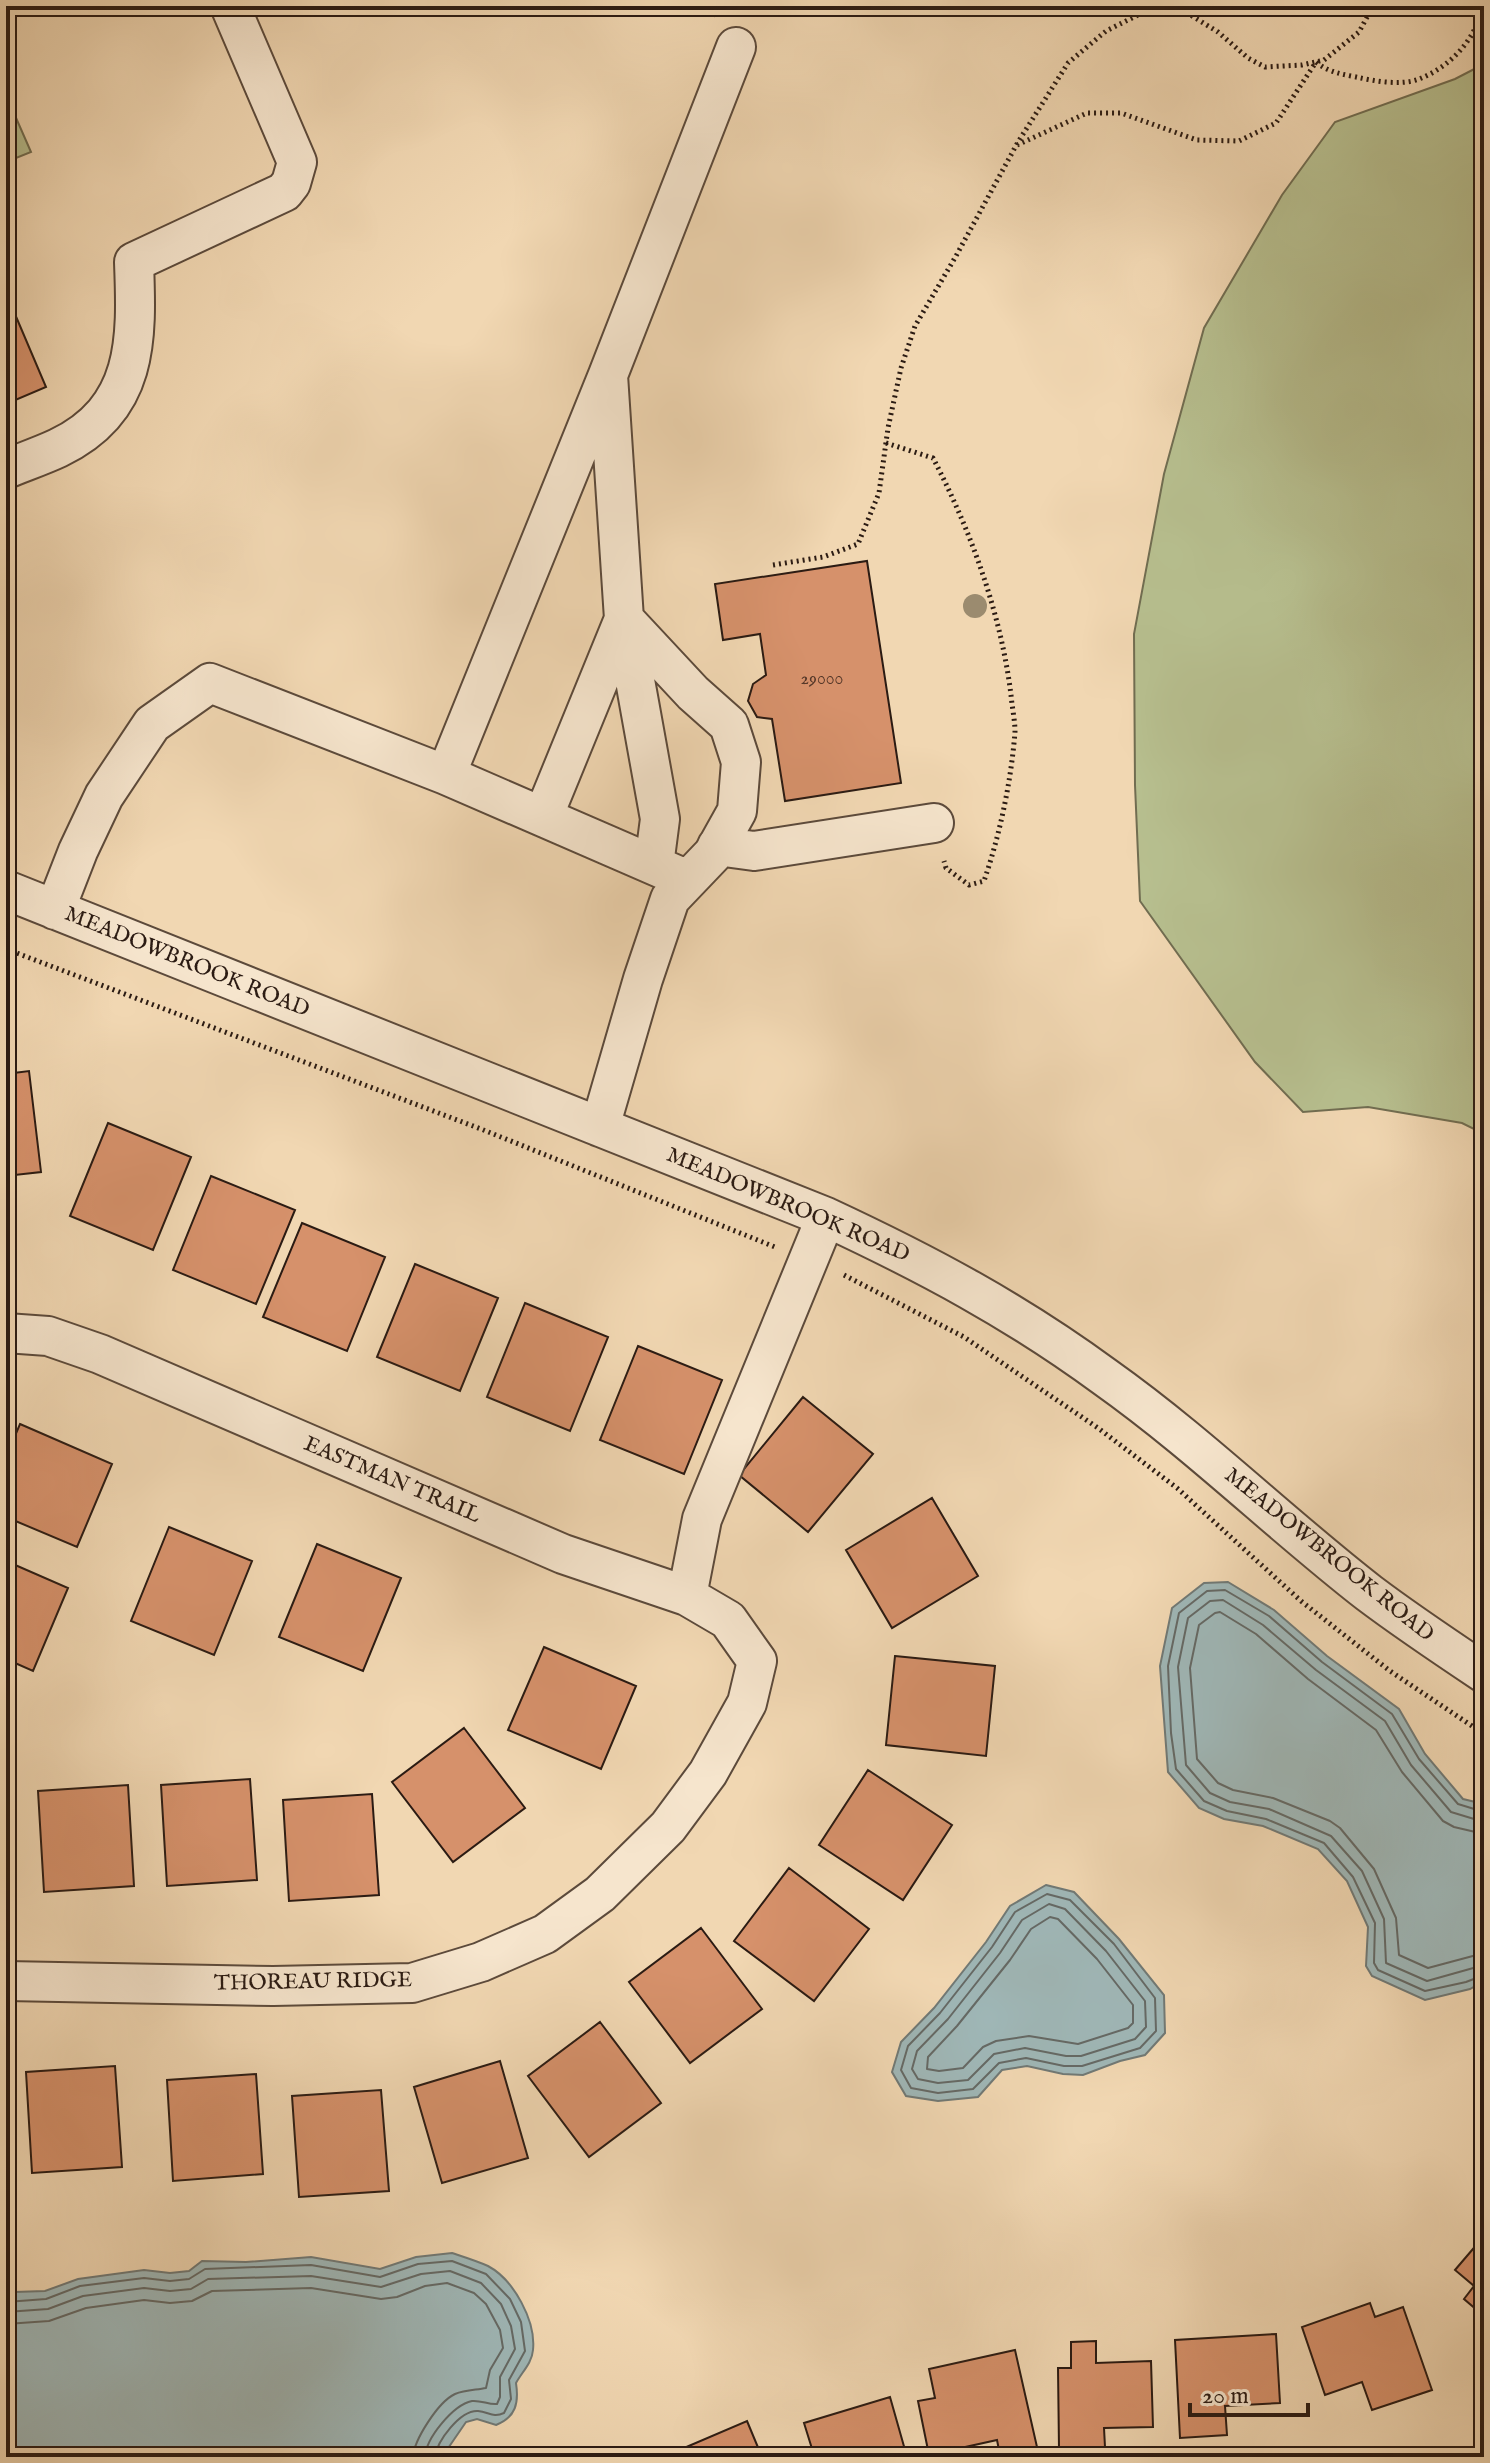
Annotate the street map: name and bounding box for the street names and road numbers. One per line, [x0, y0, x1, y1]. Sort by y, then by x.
street label: MEADOWBROOK ROAD [60, 900, 314, 1024]
street label: MEADOWBROOK ROAD [662, 1141, 914, 1269]
street label: EASTMAN TRAIL [299, 1430, 485, 1530]
street label: MEADOWBROOK ROAD [1219, 1462, 1439, 1648]
street label: THOREAU RIDGE [214, 1966, 412, 1998]

